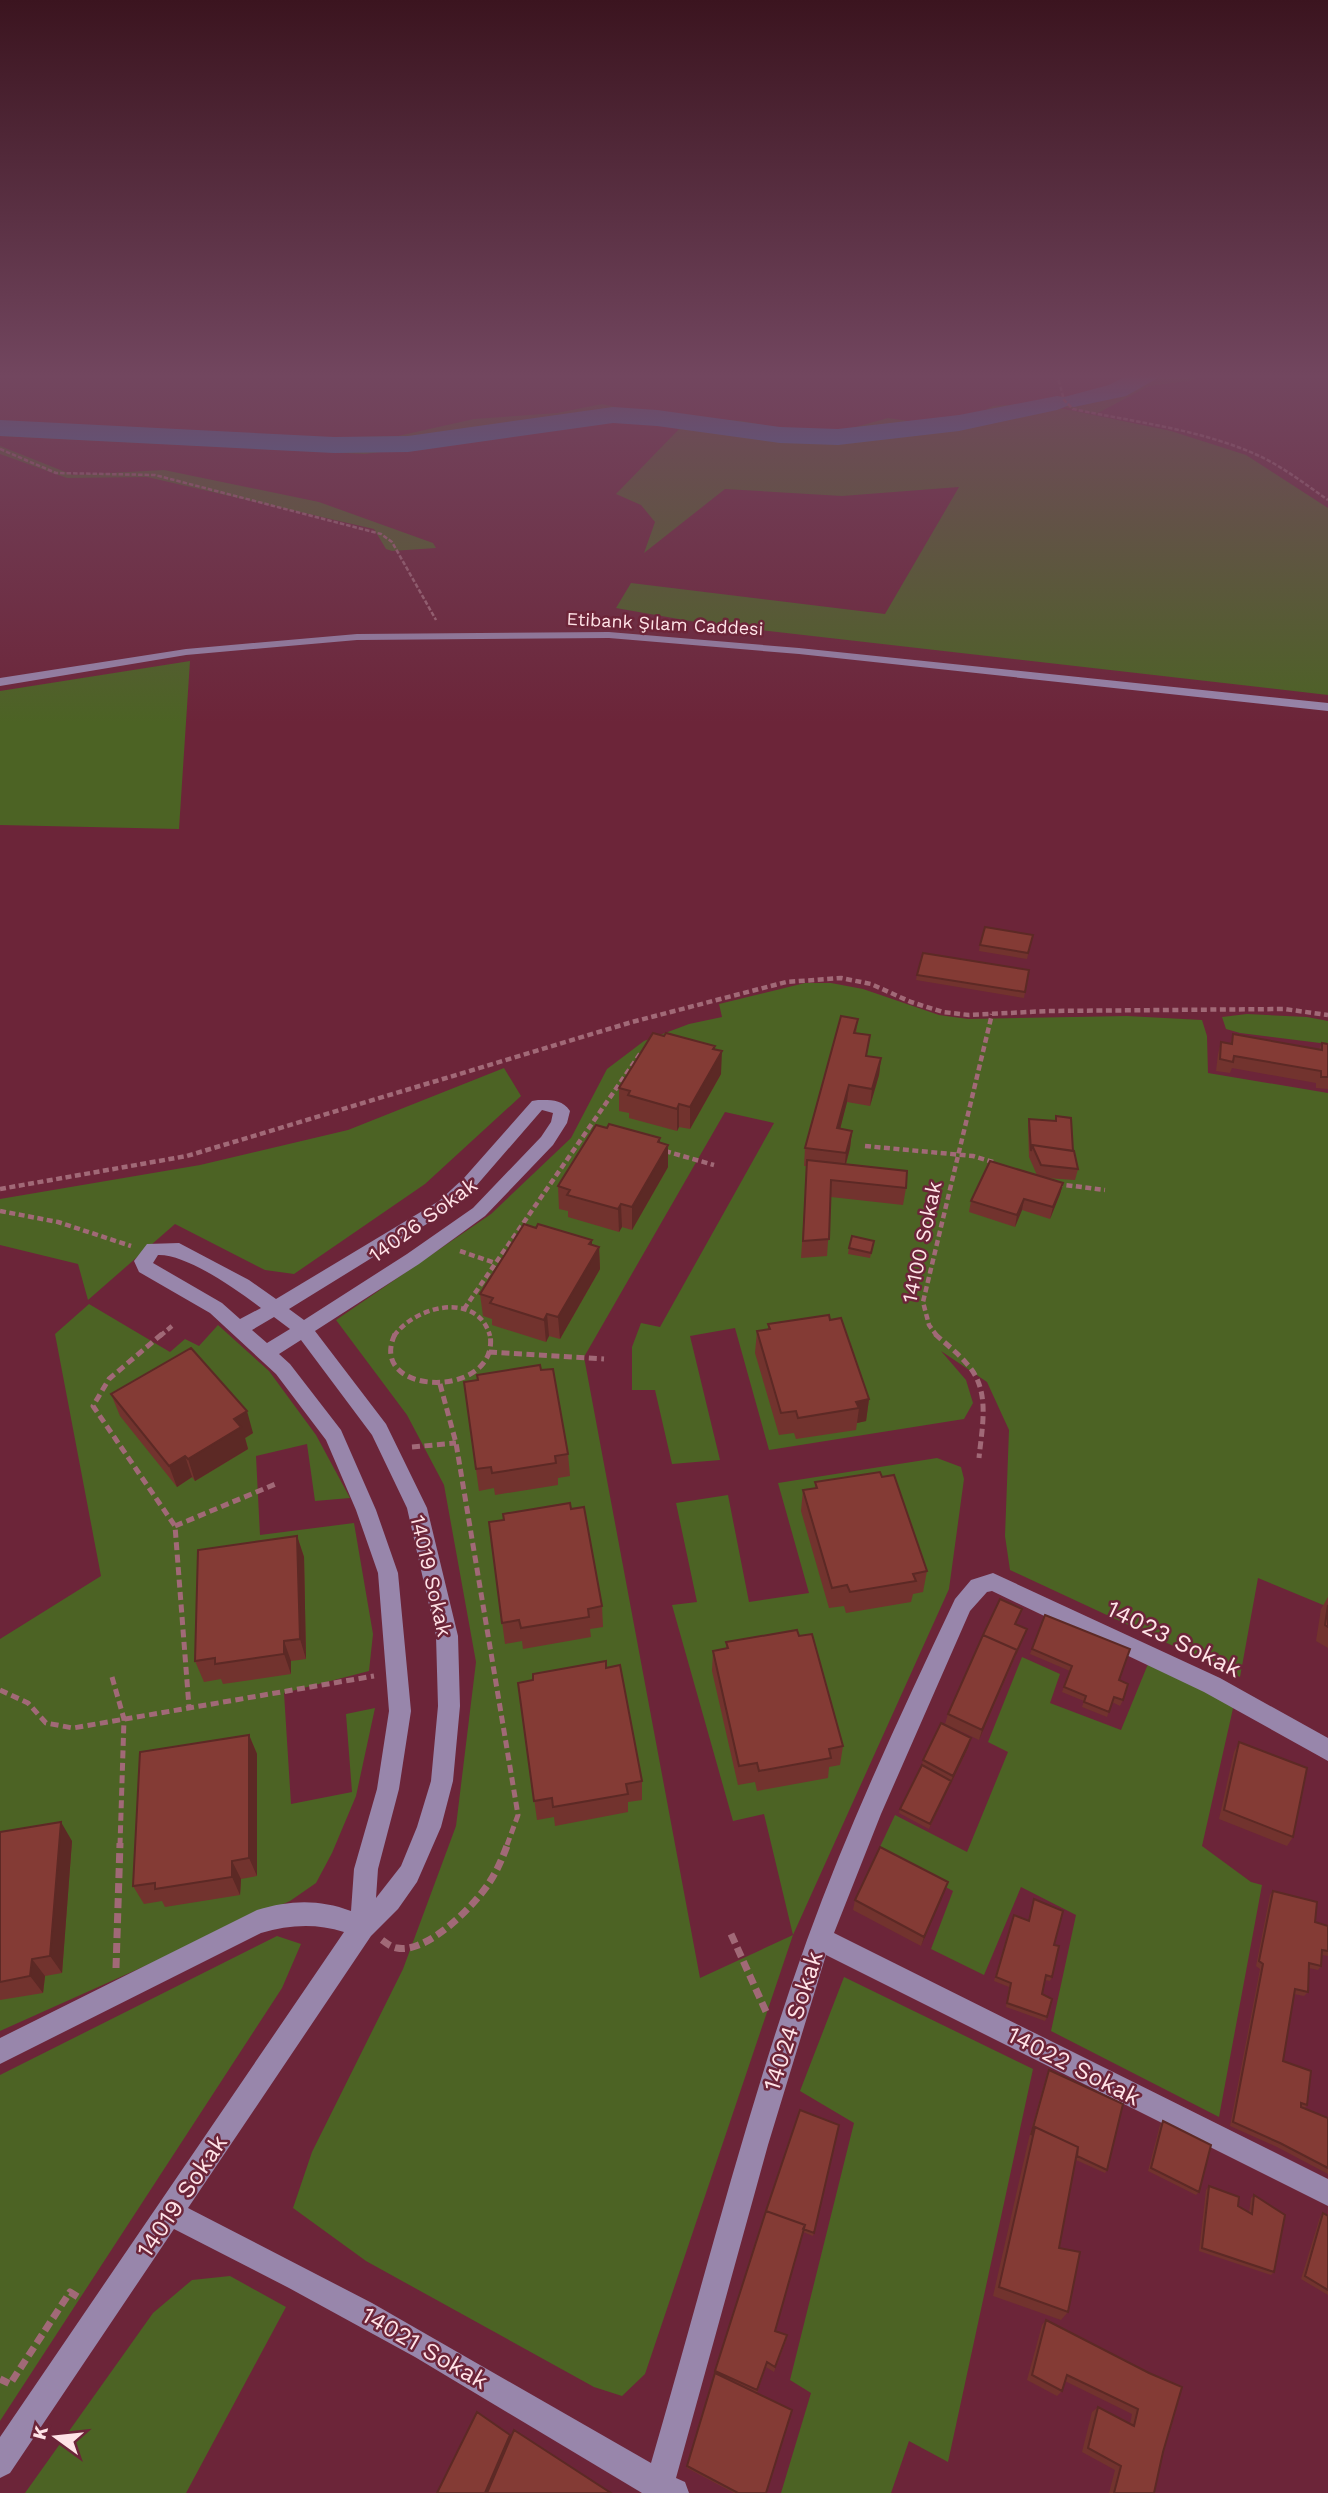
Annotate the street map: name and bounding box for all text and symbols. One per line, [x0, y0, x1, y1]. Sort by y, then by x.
street label: Etibank Şılam Caddesi [566, 608, 764, 639]
street label: 14026 Sokak [364, 1172, 482, 1267]
street label: 14100 Sokak [896, 1179, 947, 1305]
street label: 14019 Sokak [405, 1513, 458, 1639]
street label: 14023 Sokak [1102, 1595, 1246, 1684]
street label: 14024 Sokak [757, 1947, 829, 2094]
street label: 14022 Sokak [1003, 2021, 1146, 2112]
street label: 14019 Sokak [131, 2129, 233, 2263]
street label: 14021 Sokak [357, 2301, 493, 2396]
north arrow [21, 2402, 91, 2472]
text: K [27, 2423, 53, 2442]

